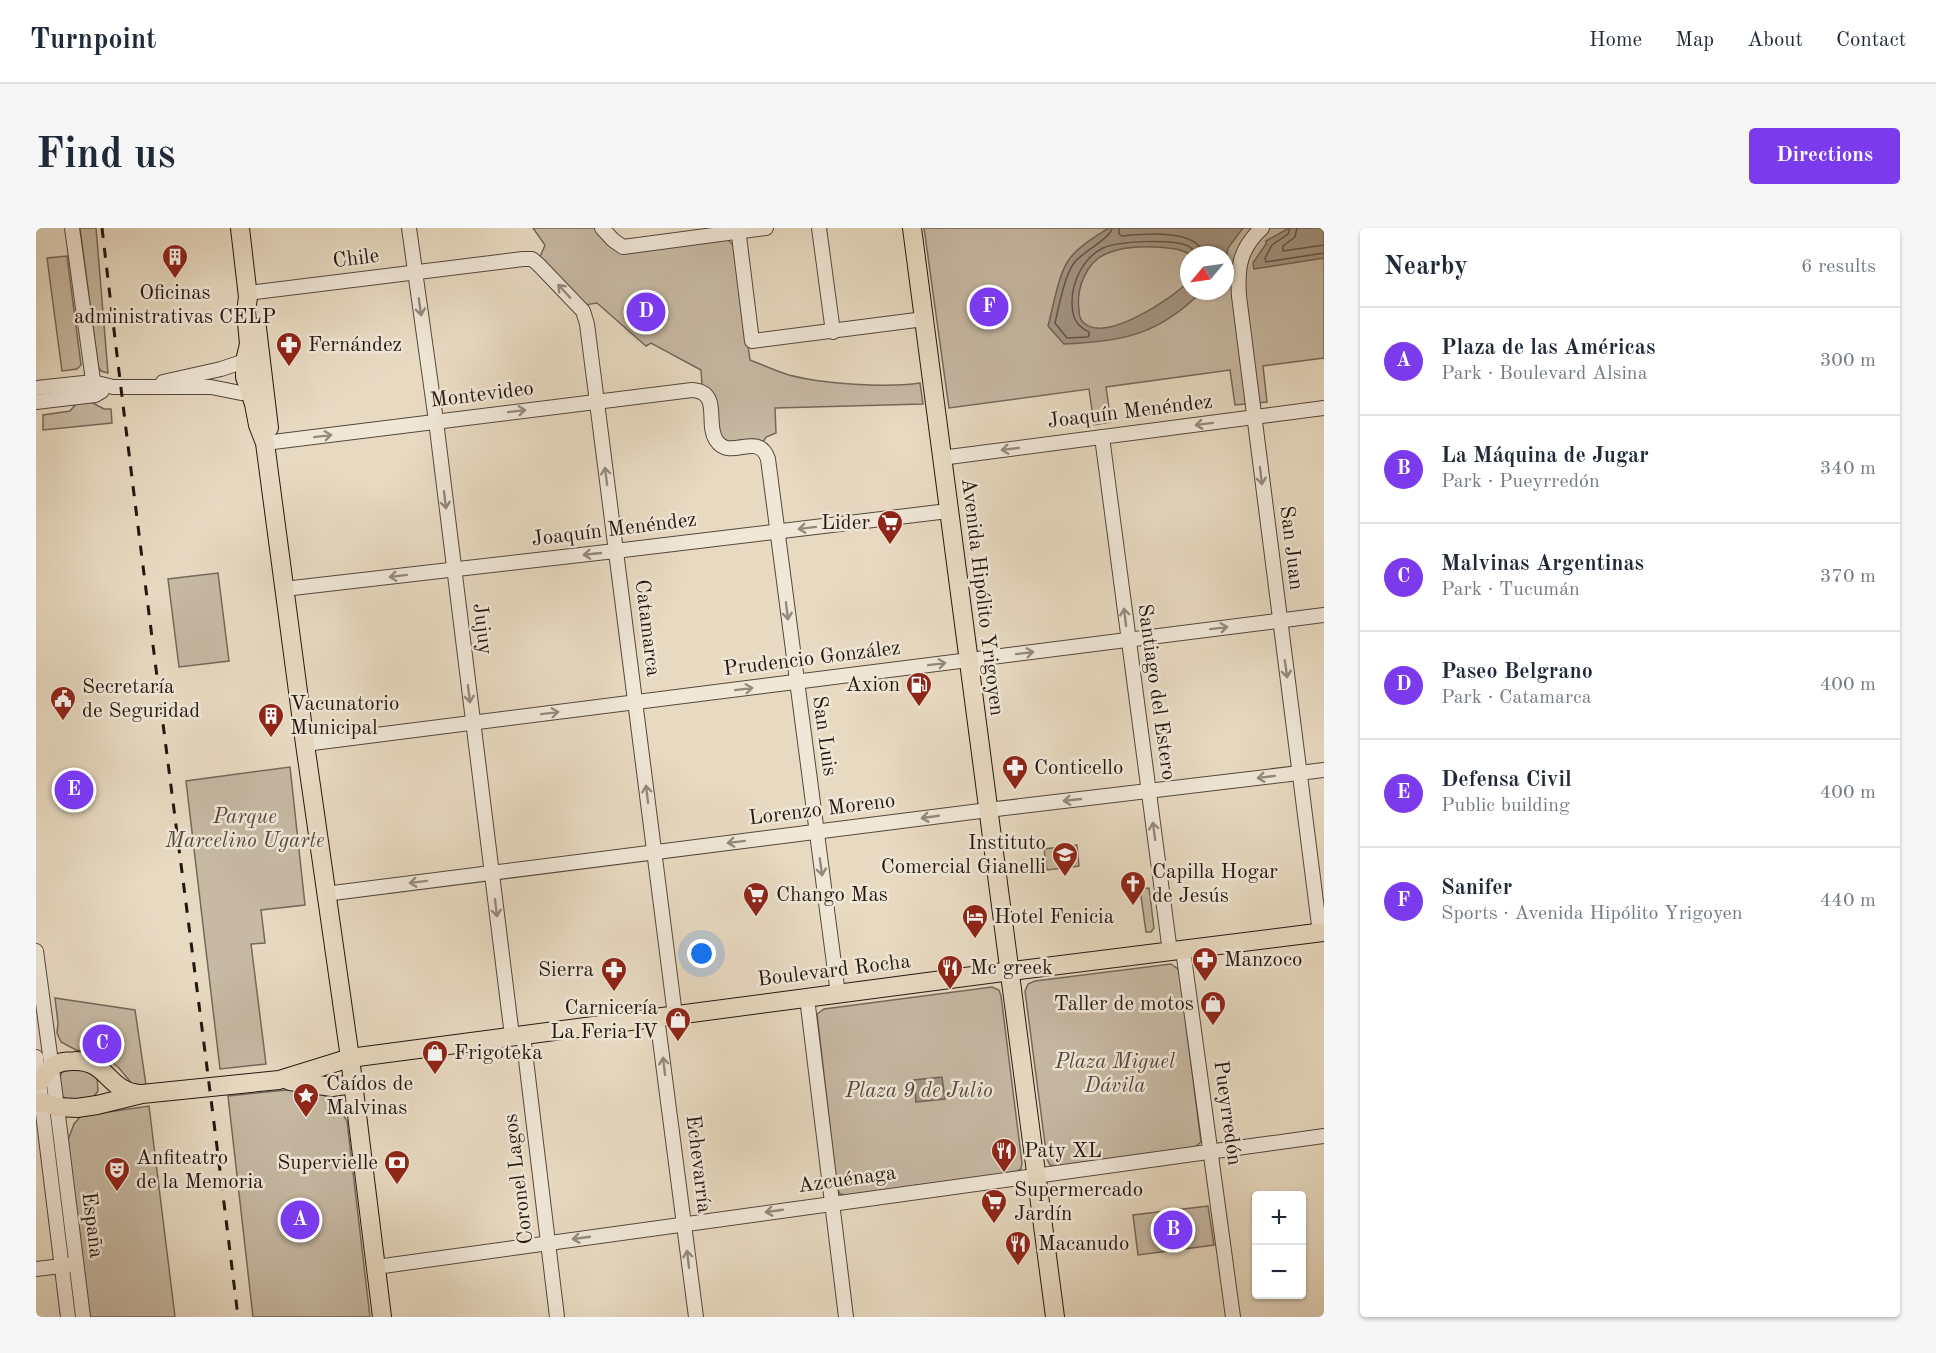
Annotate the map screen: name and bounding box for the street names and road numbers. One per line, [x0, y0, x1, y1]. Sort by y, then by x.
street label: Chile [332, 246, 380, 272]
street label: Montevideo [429, 378, 535, 412]
street label: Joaquín Menéndez [1046, 391, 1214, 433]
street label: Avenida Hipólito Yrigoyen [957, 477, 1007, 717]
street label: San Juan [1275, 505, 1307, 591]
street label: Joaquín Menéndez [530, 509, 698, 551]
street label: Catamarca [631, 578, 663, 678]
street label: Jujuy [468, 602, 496, 656]
street label: Santiago del Estero [1133, 603, 1179, 781]
street label: Prudencio González [722, 638, 902, 680]
street label: San Luis [808, 695, 840, 777]
street label: Lorenzo Moreno [747, 791, 897, 829]
street label: Boulevard Rocha [756, 951, 912, 991]
street label: Pueyrredón [1209, 1059, 1245, 1167]
street label: Coronel Lagos [501, 1113, 537, 1245]
street label: Echevarría [682, 1114, 714, 1214]
street label: Azcuénaga [797, 1163, 897, 1197]
street label: España [78, 1191, 106, 1259]

